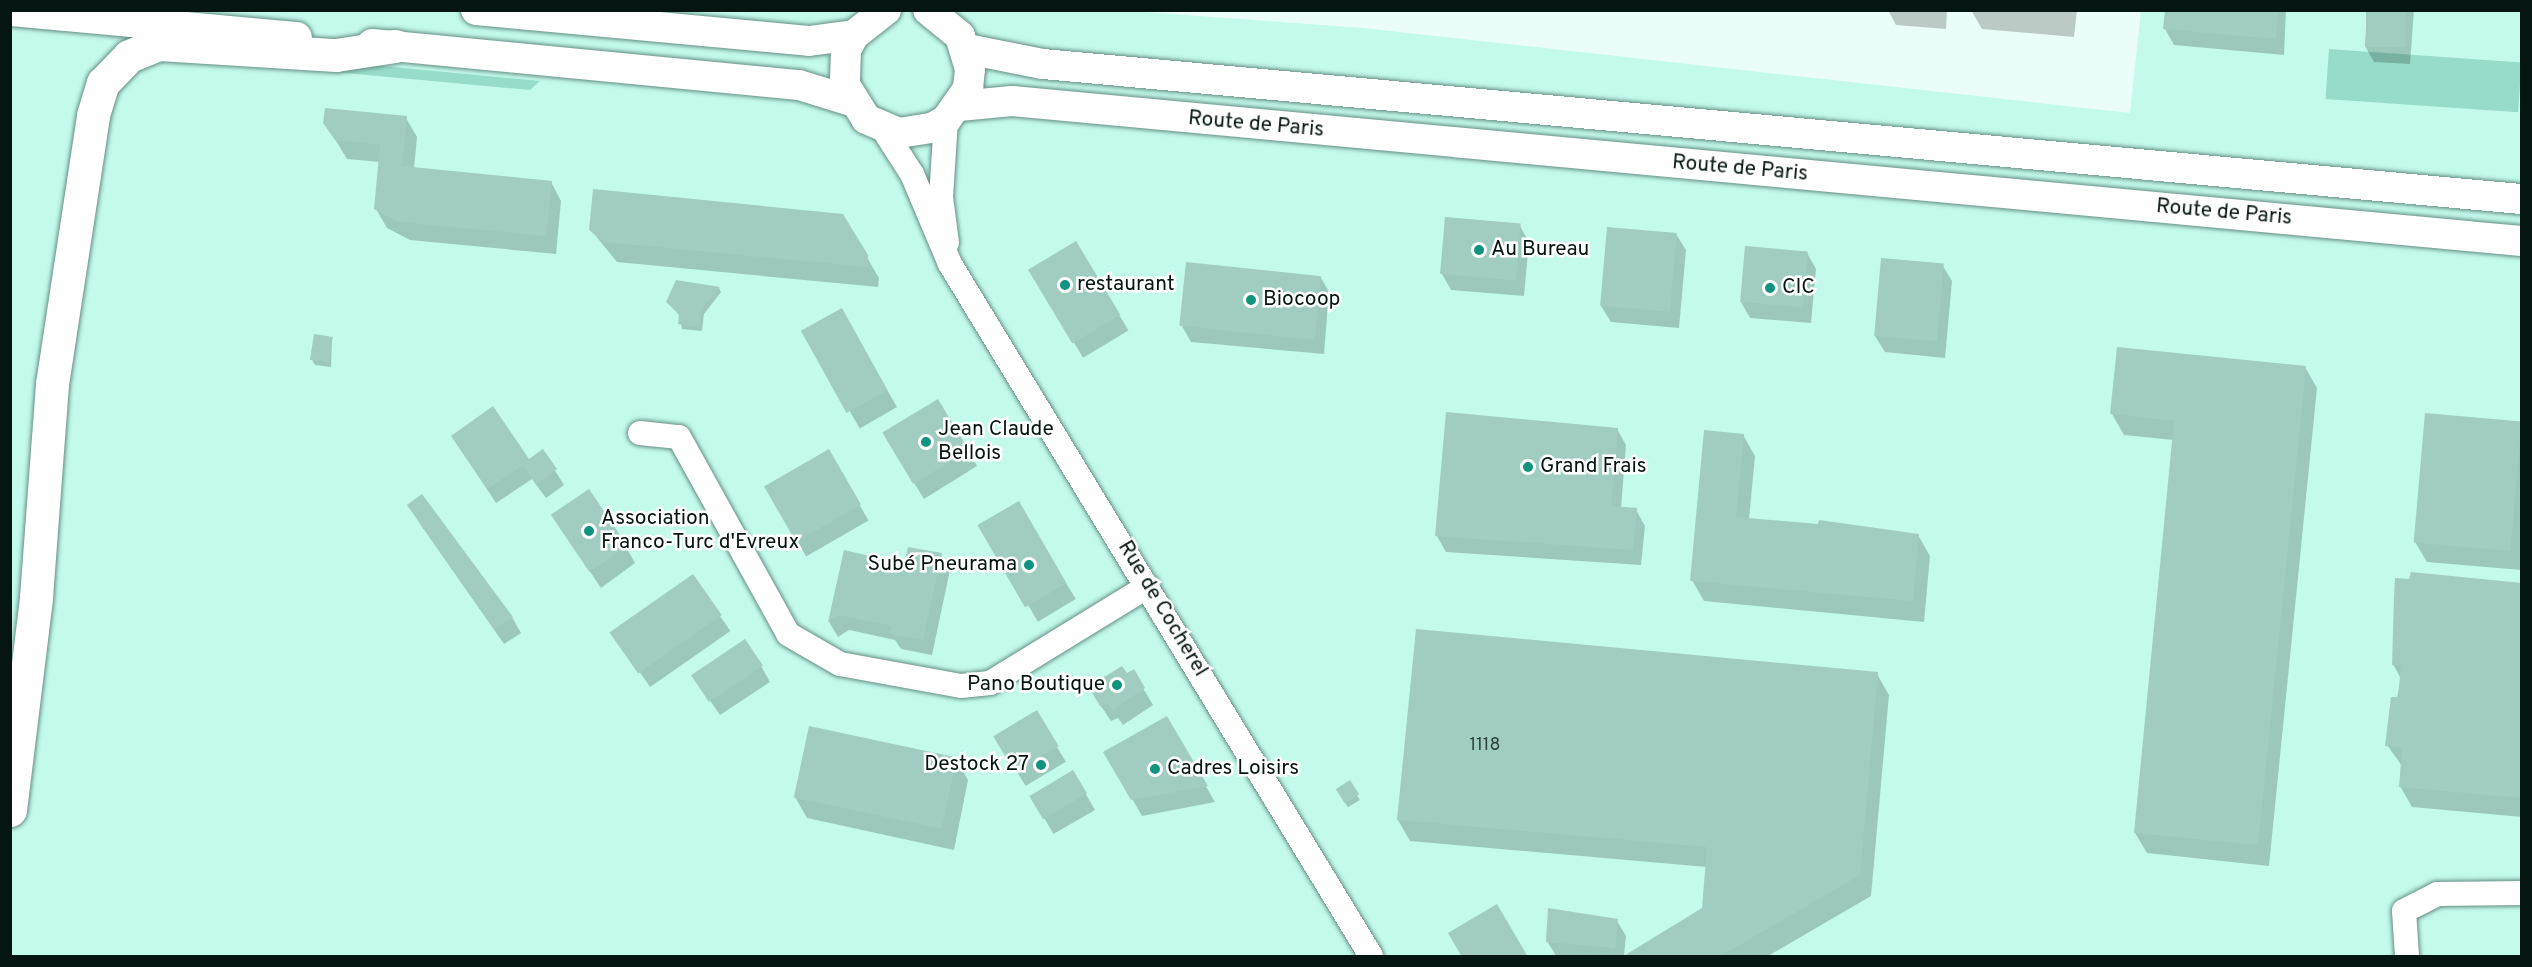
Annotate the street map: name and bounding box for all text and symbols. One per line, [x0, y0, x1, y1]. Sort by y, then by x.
street label: Route de Paris [1187, 107, 1325, 143]
street label: Route de Paris [1671, 151, 1809, 187]
street label: Route de Paris [2155, 195, 2293, 231]
place label: Au Bureau [1491, 237, 1589, 263]
marker: Au Bureau [1472, 243, 1486, 257]
place label: restaurant [1077, 272, 1175, 298]
place label: CIC [1782, 275, 1815, 301]
marker: restaurant [1058, 278, 1072, 292]
marker: CIC [1763, 281, 1777, 295]
place label: Biocoop [1263, 287, 1340, 313]
marker: Biocoop [1244, 293, 1258, 307]
place label: Jean Claude Bellois [938, 417, 1054, 467]
marker: Jean Claude Bellois [919, 435, 933, 449]
place label: Grand Frais [1540, 454, 1647, 480]
marker: Grand Frais [1521, 460, 1535, 474]
place label: Association Franco-Turc d'Evreux [601, 506, 799, 556]
marker: Association Franco-Turc d'Evreux [582, 524, 596, 538]
street label: Rue de Cocherel [1112, 537, 1212, 681]
place label: Subé Pneurama [868, 552, 1017, 578]
marker: Subé Pneurama [1022, 558, 1036, 572]
place label: Pano Boutique [967, 672, 1105, 698]
marker: Pano Boutique [1110, 678, 1124, 692]
house number: 1118 [1469, 735, 1501, 757]
place label: Destock 27 [924, 752, 1029, 778]
place label: Cadres Loisirs [1167, 756, 1299, 782]
marker: Destock 27 [1034, 758, 1048, 772]
marker: Cadres Loisirs [1148, 762, 1162, 776]

